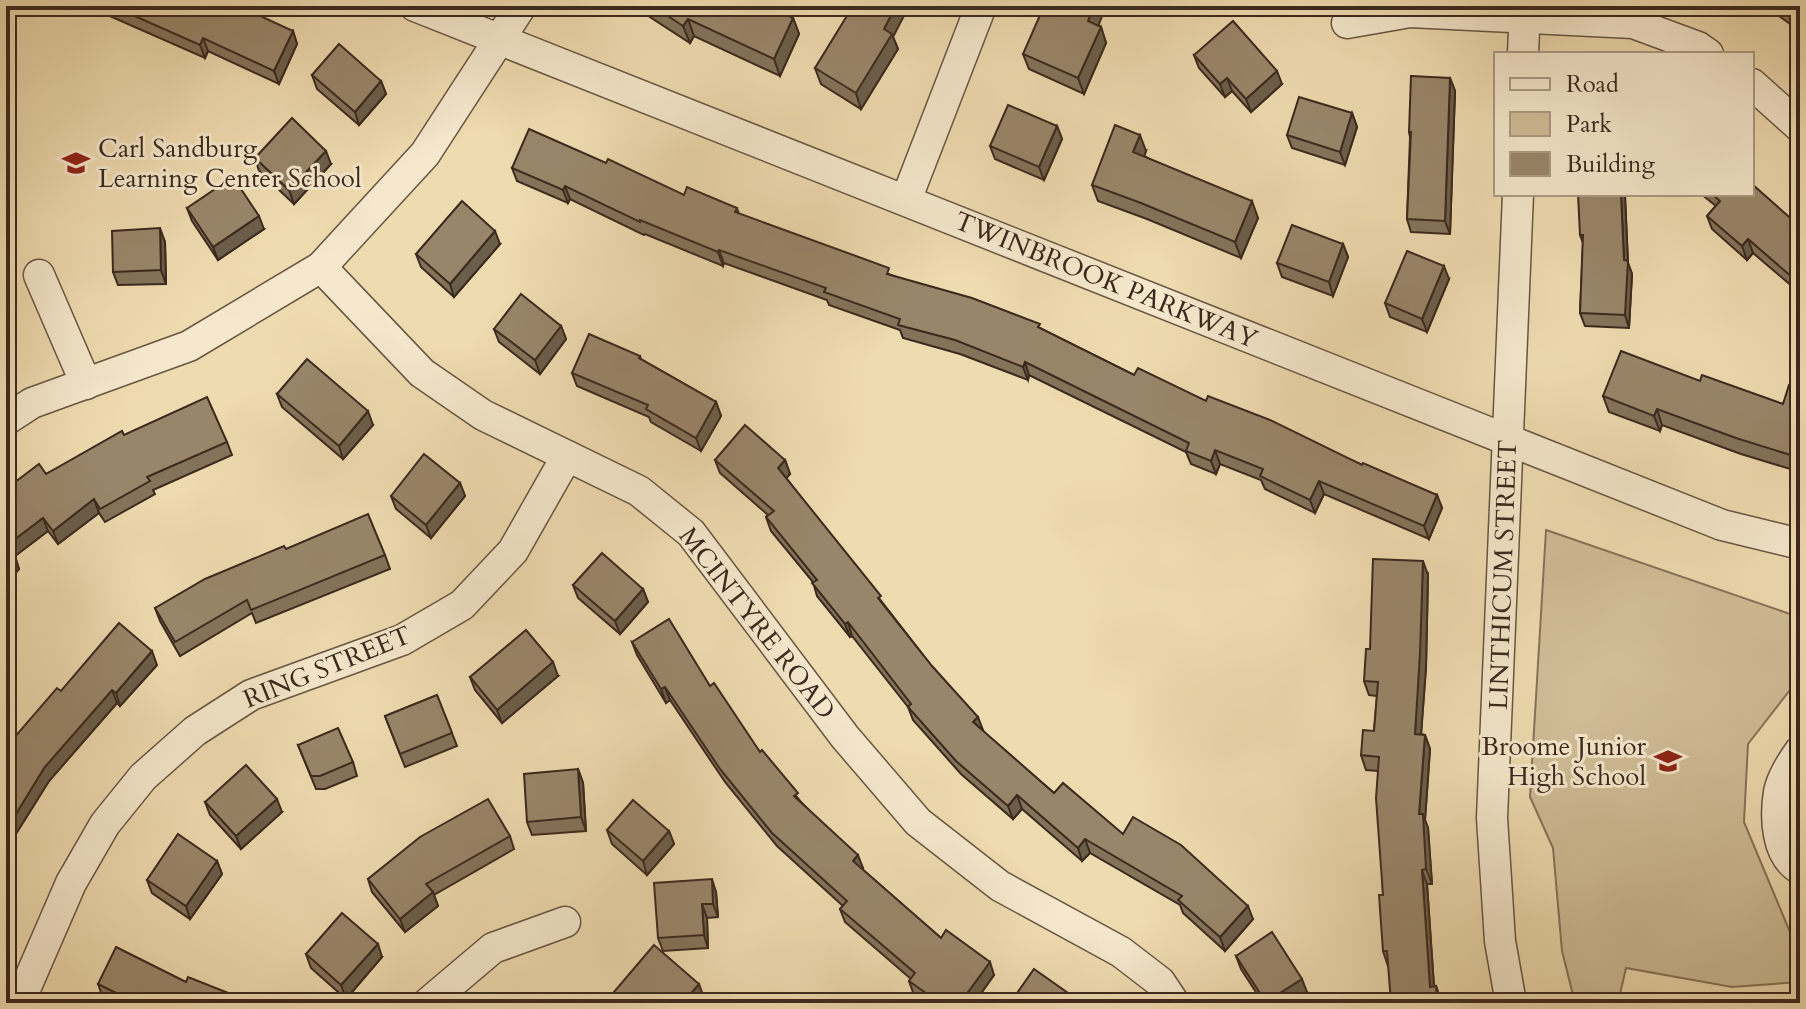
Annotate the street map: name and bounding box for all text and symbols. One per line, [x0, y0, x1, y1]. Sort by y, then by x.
legend [1494, 52, 1754, 196]
text: Road [1566, 68, 1619, 101]
text: Park [1566, 108, 1612, 141]
place label: Carl Sandburg Learning Center School [98, 131, 362, 196]
school or university icon: Carl Sandburg Learning Center School [61, 148, 91, 178]
text: Building [1566, 148, 1656, 181]
street label: TWINBROOK PARKWAY [949, 203, 1263, 357]
street label: LINTHICUM STREET [1481, 439, 1525, 711]
street label: MCINTYRE ROAD [671, 520, 843, 726]
street label: RING STREET [238, 617, 416, 717]
place label: Broome Junior High School [1481, 729, 1647, 794]
school or university icon: Broome Junior High School [1653, 746, 1683, 776]

